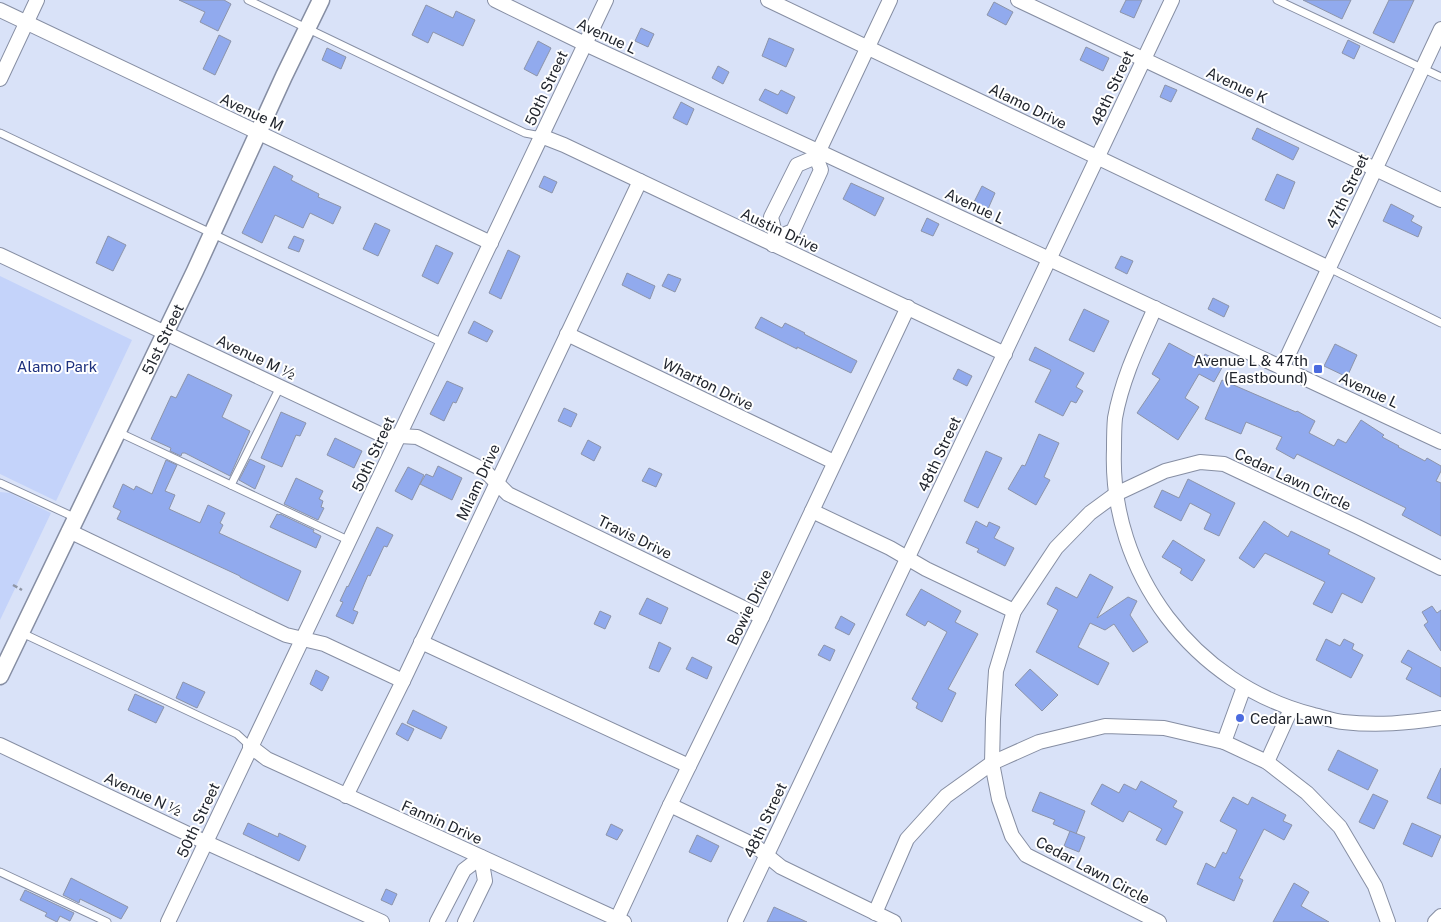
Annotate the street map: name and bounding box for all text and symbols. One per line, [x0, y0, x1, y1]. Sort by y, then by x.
street label: Avenue L [575, 15, 639, 57]
street label: 50th Street [521, 48, 571, 128]
street label: 48th Street [1087, 48, 1137, 128]
street label: Avenue K [1204, 63, 1270, 107]
street label: Alamo Drive [986, 80, 1070, 132]
street label: Avenue M [217, 90, 287, 134]
street label: 47th Street [1322, 151, 1372, 231]
street label: Avenue L [943, 185, 1007, 227]
street label: Austin Drive [738, 204, 822, 256]
street label: 51st Street [138, 301, 187, 377]
street label: Avenue M ½ [214, 331, 298, 383]
place label: Avenue L & 47th (Eastbound) [1193, 352, 1308, 386]
street label: Wharton Drive [660, 355, 756, 413]
park label: Alamo Park [17, 358, 97, 375]
marker: Avenue L & 47th (Eastbound) [1312, 363, 1324, 375]
street label: Avenue L [1337, 369, 1401, 411]
street label: 50th Street [348, 414, 398, 494]
street label: 48th Street [914, 414, 964, 494]
street label: Milam Drive [453, 441, 503, 523]
street label: Cedar Lawn Circle [1232, 445, 1354, 513]
street label: Travis Drive [595, 512, 675, 562]
street label: Bowie Drive [723, 566, 775, 648]
place label: Cedar Lawn [1250, 710, 1332, 727]
marker: Cedar Lawn [1234, 712, 1246, 724]
street label: Avenue N ½ [102, 769, 184, 819]
street label: 50th Street [173, 780, 223, 860]
street label: 48th Street [740, 780, 790, 860]
street label: Fannin Drive [399, 797, 485, 847]
street label: Cedar Lawn Circle [1033, 833, 1153, 907]

